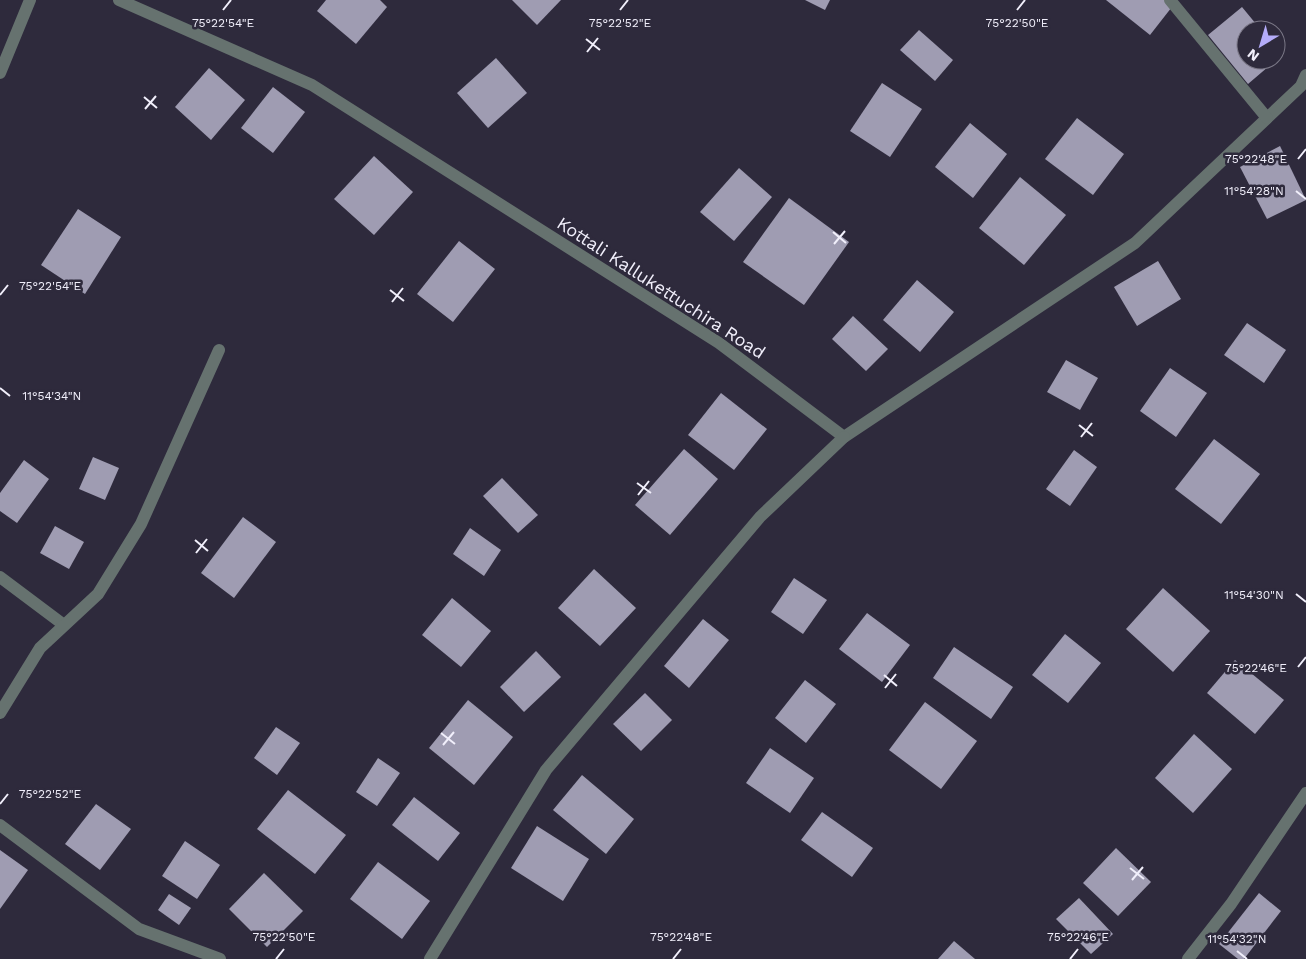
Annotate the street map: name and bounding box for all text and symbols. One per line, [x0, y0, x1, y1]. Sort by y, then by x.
text: 75°22'54"E [192, 16, 254, 30]
text: 75°22'52"E [589, 16, 652, 30]
text: 75°22'50"E [986, 16, 1049, 30]
north arrow [1236, 20, 1286, 70]
text: N [1244, 46, 1262, 65]
text: 75°22'48"E [1225, 152, 1287, 166]
text: 11°54'28"N [1224, 184, 1284, 198]
street label: Kottali Kallukettuchira Road [553, 212, 769, 363]
text: 75°22'54"E [19, 279, 81, 293]
text: 11°54'34"N [23, 389, 81, 403]
text: 11°54'30"N [1224, 588, 1284, 602]
text: 75°22'46"E [1225, 661, 1287, 675]
text: 75°22'52"E [19, 787, 82, 801]
text: 75°22'50"E [253, 930, 316, 944]
text: 75°22'48"E [650, 930, 712, 944]
text: 75°22'46"E [1047, 930, 1109, 944]
text: 11°54'32"N [1207, 932, 1267, 946]

